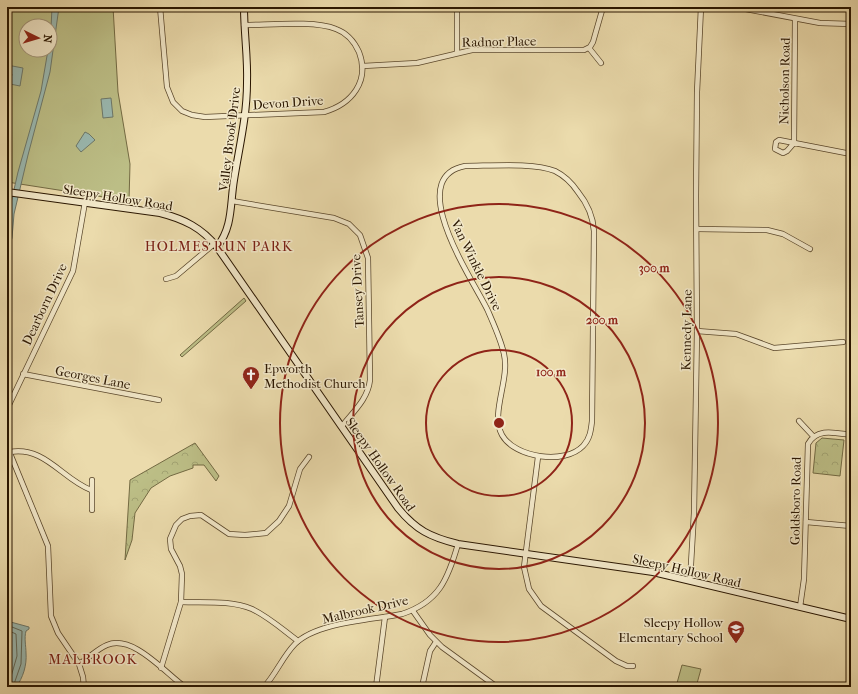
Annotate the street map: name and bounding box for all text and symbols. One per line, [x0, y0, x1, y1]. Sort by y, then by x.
north arrow [18, 18, 58, 58]
street label: Radnor Place [462, 33, 537, 50]
text: N [41, 34, 54, 44]
street label: Nicholson Road [776, 36, 793, 125]
street label: Valley Brook Drive [216, 86, 243, 193]
street label: Devon Drive [252, 92, 325, 112]
street label: Sleepy Hollow Road [62, 181, 175, 214]
street label: Van Winkle Drive [448, 216, 505, 314]
district label: HOLMES RUN PARK [145, 238, 293, 255]
street label: Tansey Drive [348, 253, 367, 328]
street label: Dearborn Drive [19, 260, 70, 348]
text: 300 m [639, 261, 670, 276]
street label: Kennedy Lane [678, 289, 695, 371]
text: 200 m [586, 313, 619, 327]
place label: Epworth Methodist Church [264, 361, 366, 391]
street label: Georges Lane [54, 363, 132, 392]
church icon: Epworth Methodist Church [241, 365, 261, 390]
text: 100 m [536, 365, 567, 379]
street label: Sleepy Hollow Road [343, 415, 419, 515]
centre of rings [492, 416, 506, 430]
street label: Goldsboro Road [787, 456, 804, 545]
street label: Sleepy Hollow Road [631, 551, 744, 590]
street label: Malbrook Drive [321, 592, 410, 627]
place label: Sleepy Hollow Elementary School [618, 615, 723, 645]
school or university icon: Sleepy Hollow Elementary School [726, 619, 746, 644]
district label: MALBROOK [48, 651, 138, 668]

